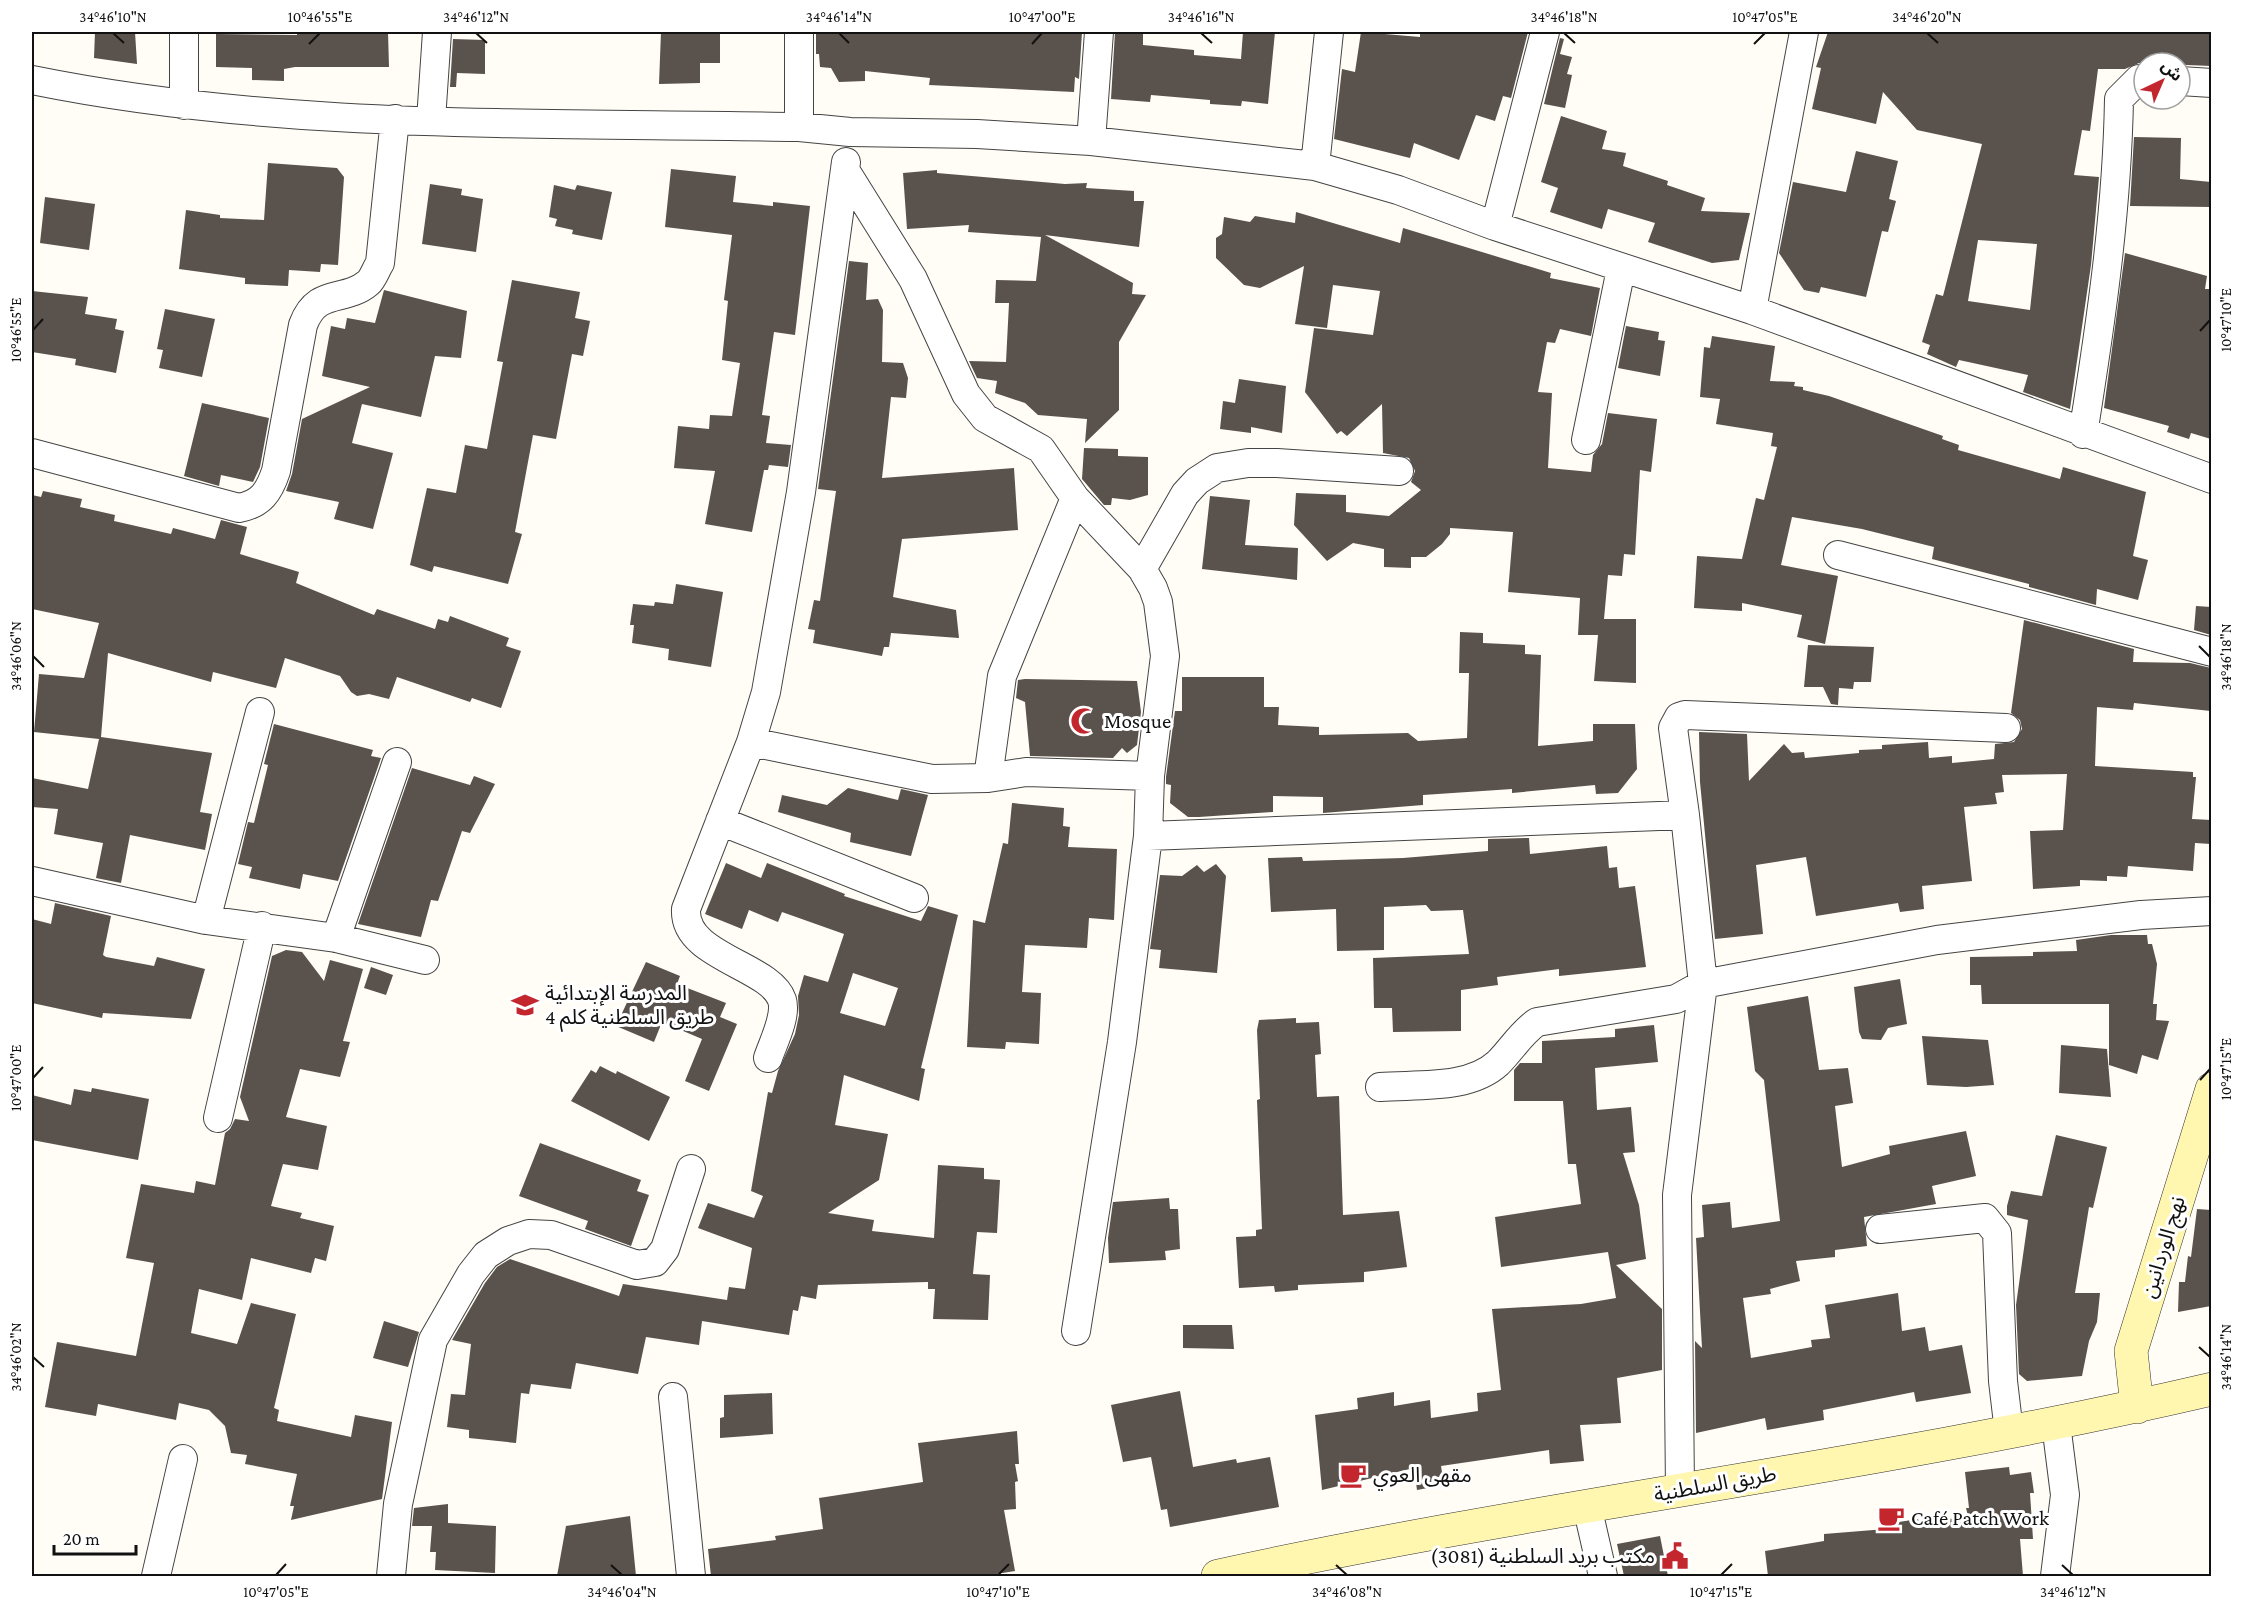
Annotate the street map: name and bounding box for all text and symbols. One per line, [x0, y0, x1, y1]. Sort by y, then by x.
text: 34°46'10"N [79, 9, 147, 25]
text: 10°46'55"E [288, 9, 352, 25]
text: 34°46'12"N [443, 9, 509, 25]
text: 34°46'14"N [806, 9, 872, 25]
text: 10°47'00"E [1009, 9, 1075, 25]
text: 34°46'16"N [1168, 9, 1234, 25]
text: 34°46'18"N [1530, 9, 1598, 25]
text: 10°47'05"E [1732, 9, 1798, 25]
text: 34°46'20"N [1892, 9, 1962, 25]
north arrow [2132, 51, 2192, 111]
text: ش [2158, 57, 2186, 85]
text: 10°47'10"E [2218, 288, 2234, 352]
text: 10°46'55"E [8, 298, 24, 362]
text: 34°46'06"N [8, 621, 24, 691]
text: 34°46'18"N [2218, 623, 2234, 691]
mosque icon: Mosque [1069, 706, 1099, 736]
place label: Mosque [1104, 709, 1171, 733]
place label: المدرسة الإبتدائية طريق السلطنية كلم 4 [545, 981, 714, 1032]
school or university icon: المدرسة الإبتدائية طريق السلطنية كلم 4 [510, 990, 540, 1020]
text: 10°47'15"E [2218, 1038, 2234, 1100]
text: 10°47'00"E [8, 1045, 24, 1111]
street label: نهج الوردانين [2136, 1193, 2193, 1302]
text: 34°46'02"N [8, 1322, 24, 1392]
text: 34°46'14"N [2218, 1324, 2234, 1390]
cafe icon: مقهى العوي [1338, 1460, 1368, 1490]
street label: طريق السلطنية [1652, 1461, 1778, 1508]
place label: مقهى العوي [1373, 1463, 1472, 1491]
cafe icon: Café Patch Work [1876, 1503, 1906, 1533]
place label: Café Patch Work [1911, 1506, 2049, 1530]
scale bar [54, 1518, 136, 1556]
text: 20 m [63, 1529, 100, 1549]
public building icon: مكتب بريد السلطنية (3081) [1660, 1541, 1690, 1571]
place label: مكتب بريد السلطنية (3081) [1430, 1544, 1655, 1568]
text: 10°47'05"E [243, 1584, 309, 1600]
text: 34°46'04"N [587, 1584, 657, 1600]
text: 10°47'10"E [966, 1584, 1030, 1600]
text: 34°46'08"N [1312, 1584, 1382, 1600]
text: 10°47'15"E [1690, 1584, 1752, 1600]
text: 34°46'12"N [2040, 1584, 2106, 1600]

